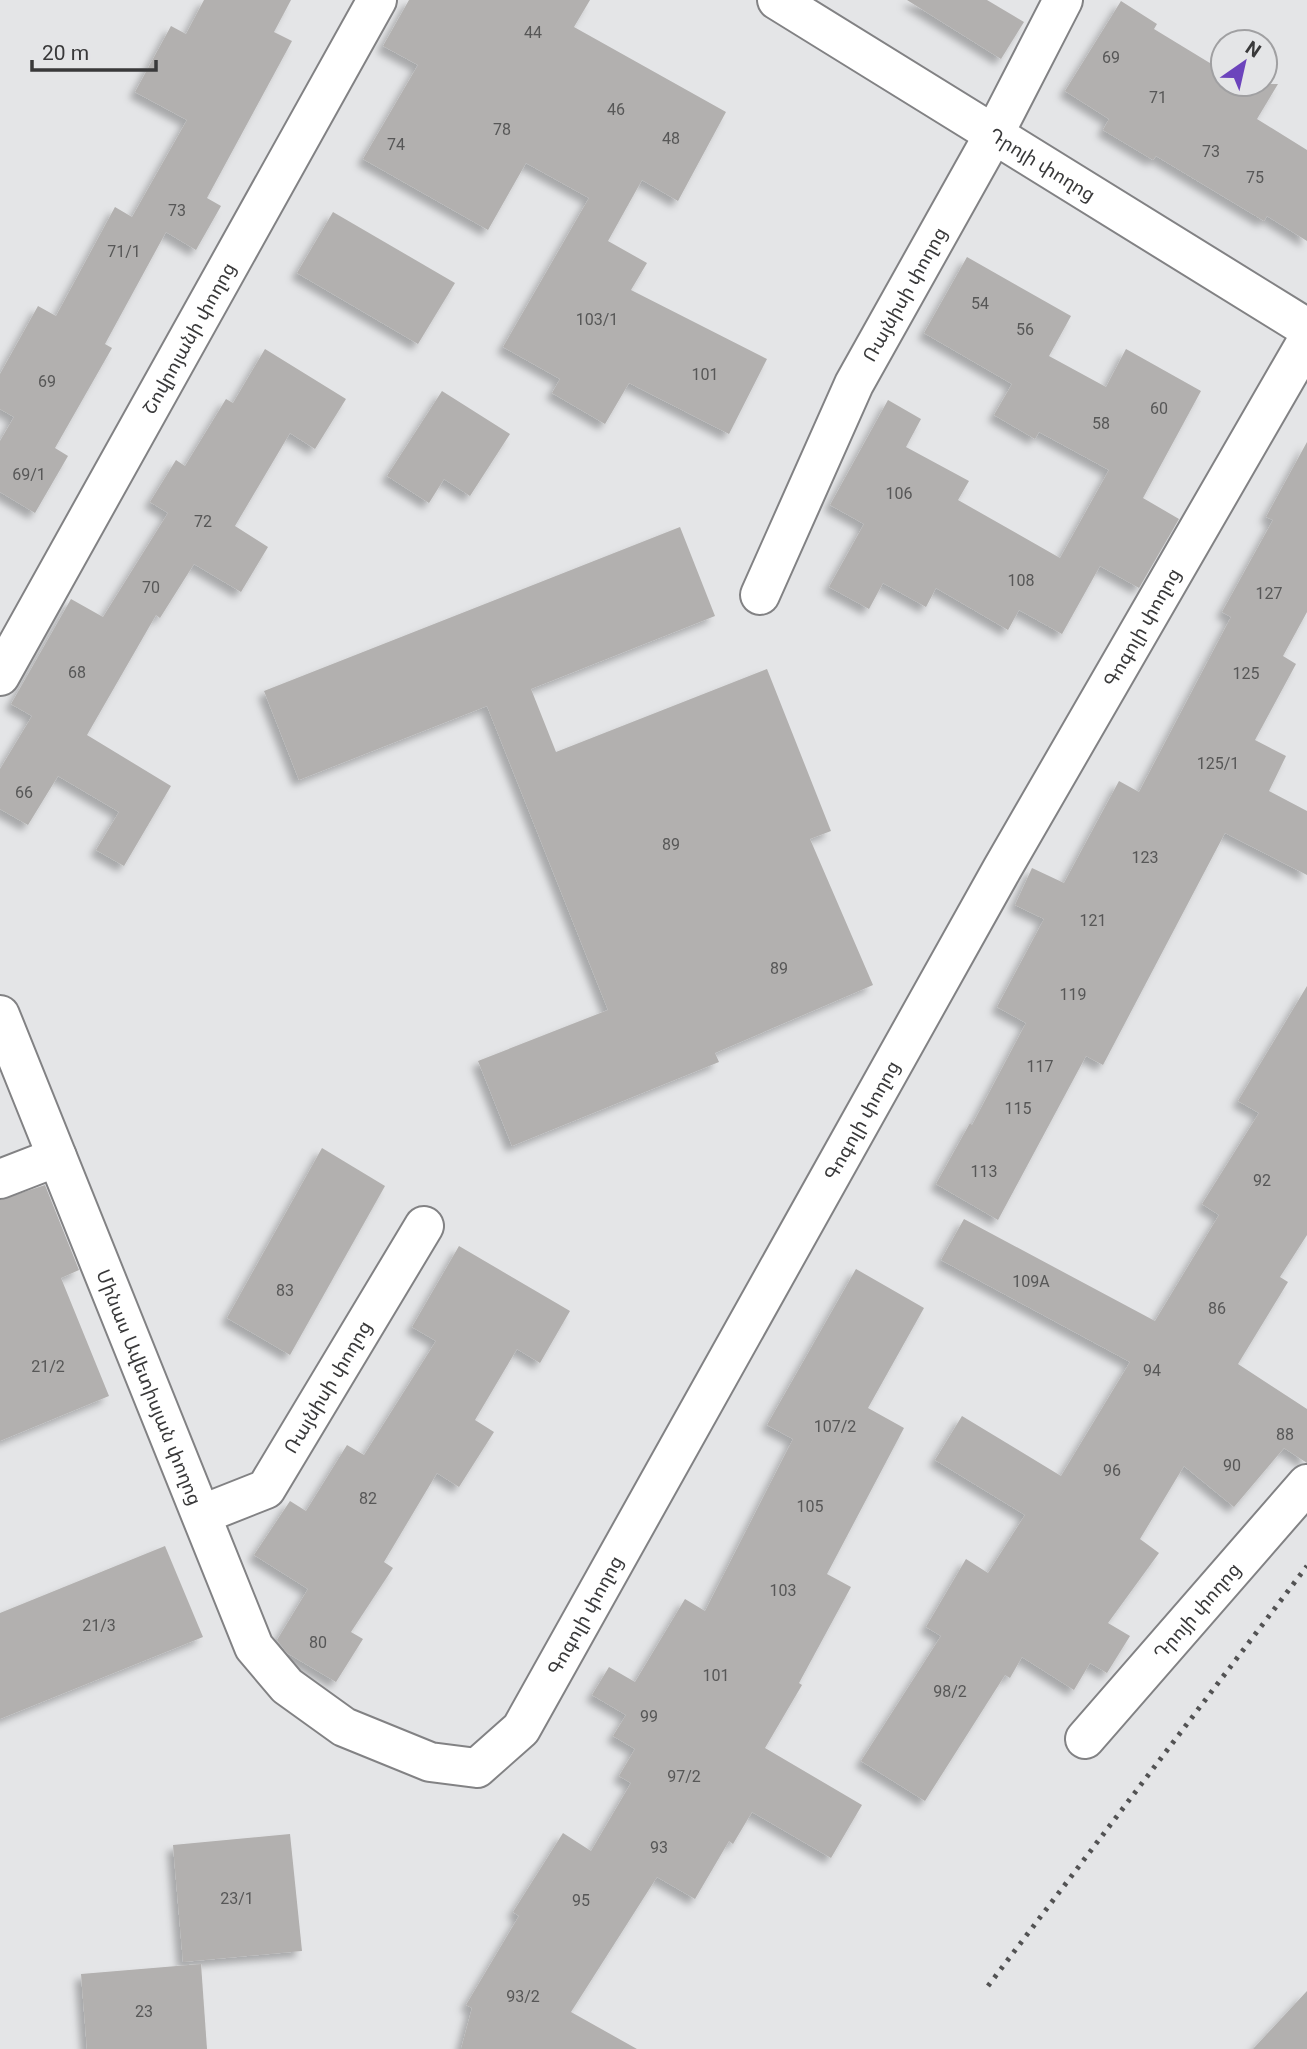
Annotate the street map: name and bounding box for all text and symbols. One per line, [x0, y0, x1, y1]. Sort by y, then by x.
house number: 44 [524, 23, 542, 42]
scale bar [32, 28, 156, 72]
north arrow [1209, 28, 1279, 98]
text: N [1241, 36, 1265, 63]
text: 20 m [42, 41, 89, 65]
house number: 69 [1102, 48, 1120, 67]
house number: 71 [1149, 88, 1167, 107]
house number: 46 [607, 100, 625, 119]
house number: 78 [493, 120, 511, 139]
street label: Դրոյի փողոց [985, 123, 1100, 206]
house number: 48 [662, 129, 680, 148]
house number: 74 [387, 135, 405, 154]
house number: 73 [1202, 142, 1220, 161]
house number: 75 [1246, 168, 1264, 187]
house number: 73 [168, 201, 186, 220]
street label: Ռայնիսի փողոց [857, 223, 951, 365]
house number: 71/1 [107, 242, 141, 261]
street label: Շովրոյանի փողոց [137, 258, 240, 418]
house number: 54 [971, 294, 989, 313]
house number: 103/1 [576, 310, 618, 329]
house number: 56 [1016, 320, 1034, 339]
house number: 101 [692, 365, 718, 384]
house number: 69 [38, 372, 56, 391]
house number: 60 [1150, 399, 1168, 418]
house number: 58 [1092, 414, 1110, 433]
house number: 69/1 [12, 465, 46, 484]
house number: 106 [886, 484, 912, 503]
house number: 72 [194, 512, 212, 531]
street label: Գոգոլի փողոց [1098, 564, 1185, 691]
house number: 108 [1008, 571, 1034, 590]
house number: 70 [142, 578, 160, 597]
house number: 127 [1256, 584, 1282, 603]
house number: 68 [68, 663, 86, 682]
house number: 125 [1233, 664, 1259, 683]
house number: 125/1 [1197, 754, 1239, 773]
house number: 66 [15, 783, 33, 802]
house number: 89 [662, 835, 680, 854]
house number: 123 [1132, 848, 1158, 867]
house number: 121 [1080, 911, 1106, 930]
house number: 89 [770, 959, 788, 978]
house number: 119 [1060, 985, 1086, 1004]
street label: Գոգոլի փողոց [819, 1056, 904, 1184]
house number: 117 [1027, 1057, 1053, 1076]
house number: 115 [1005, 1099, 1031, 1118]
house number: 113 [971, 1162, 997, 1181]
house number: 92 [1253, 1171, 1271, 1190]
street label: Մինաս Ավետիսյան փողոց [92, 1266, 207, 1508]
house number: 109A [1012, 1272, 1050, 1291]
house number: 83 [276, 1281, 294, 1300]
house number: 86 [1208, 1299, 1226, 1318]
street label: Ռայնիսի փողոց [279, 1316, 376, 1457]
house number: 21/2 [31, 1357, 65, 1376]
house number: 94 [1143, 1361, 1161, 1380]
house number: 107/2 [814, 1417, 856, 1436]
house number: 88 [1276, 1425, 1294, 1444]
house number: 90 [1223, 1456, 1241, 1475]
house number: 96 [1103, 1461, 1121, 1480]
house number: 82 [359, 1489, 377, 1508]
house number: 105 [797, 1497, 823, 1516]
street label: Գոգոլի փողոց [542, 1551, 627, 1679]
street label: Դրոյի փողոց [1148, 1558, 1245, 1664]
house number: 103 [770, 1581, 796, 1600]
house number: 21/3 [82, 1616, 116, 1635]
house number: 80 [309, 1633, 327, 1652]
house number: 101 [703, 1666, 729, 1685]
house number: 98/2 [933, 1682, 967, 1701]
house number: 99 [640, 1707, 658, 1726]
house number: 97/2 [667, 1767, 701, 1786]
house number: 93 [650, 1838, 668, 1857]
house number: 23/1 [220, 1889, 254, 1908]
house number: 95 [572, 1891, 590, 1910]
house number: 93/2 [506, 1987, 540, 2006]
house number: 23 [135, 2002, 153, 2021]

